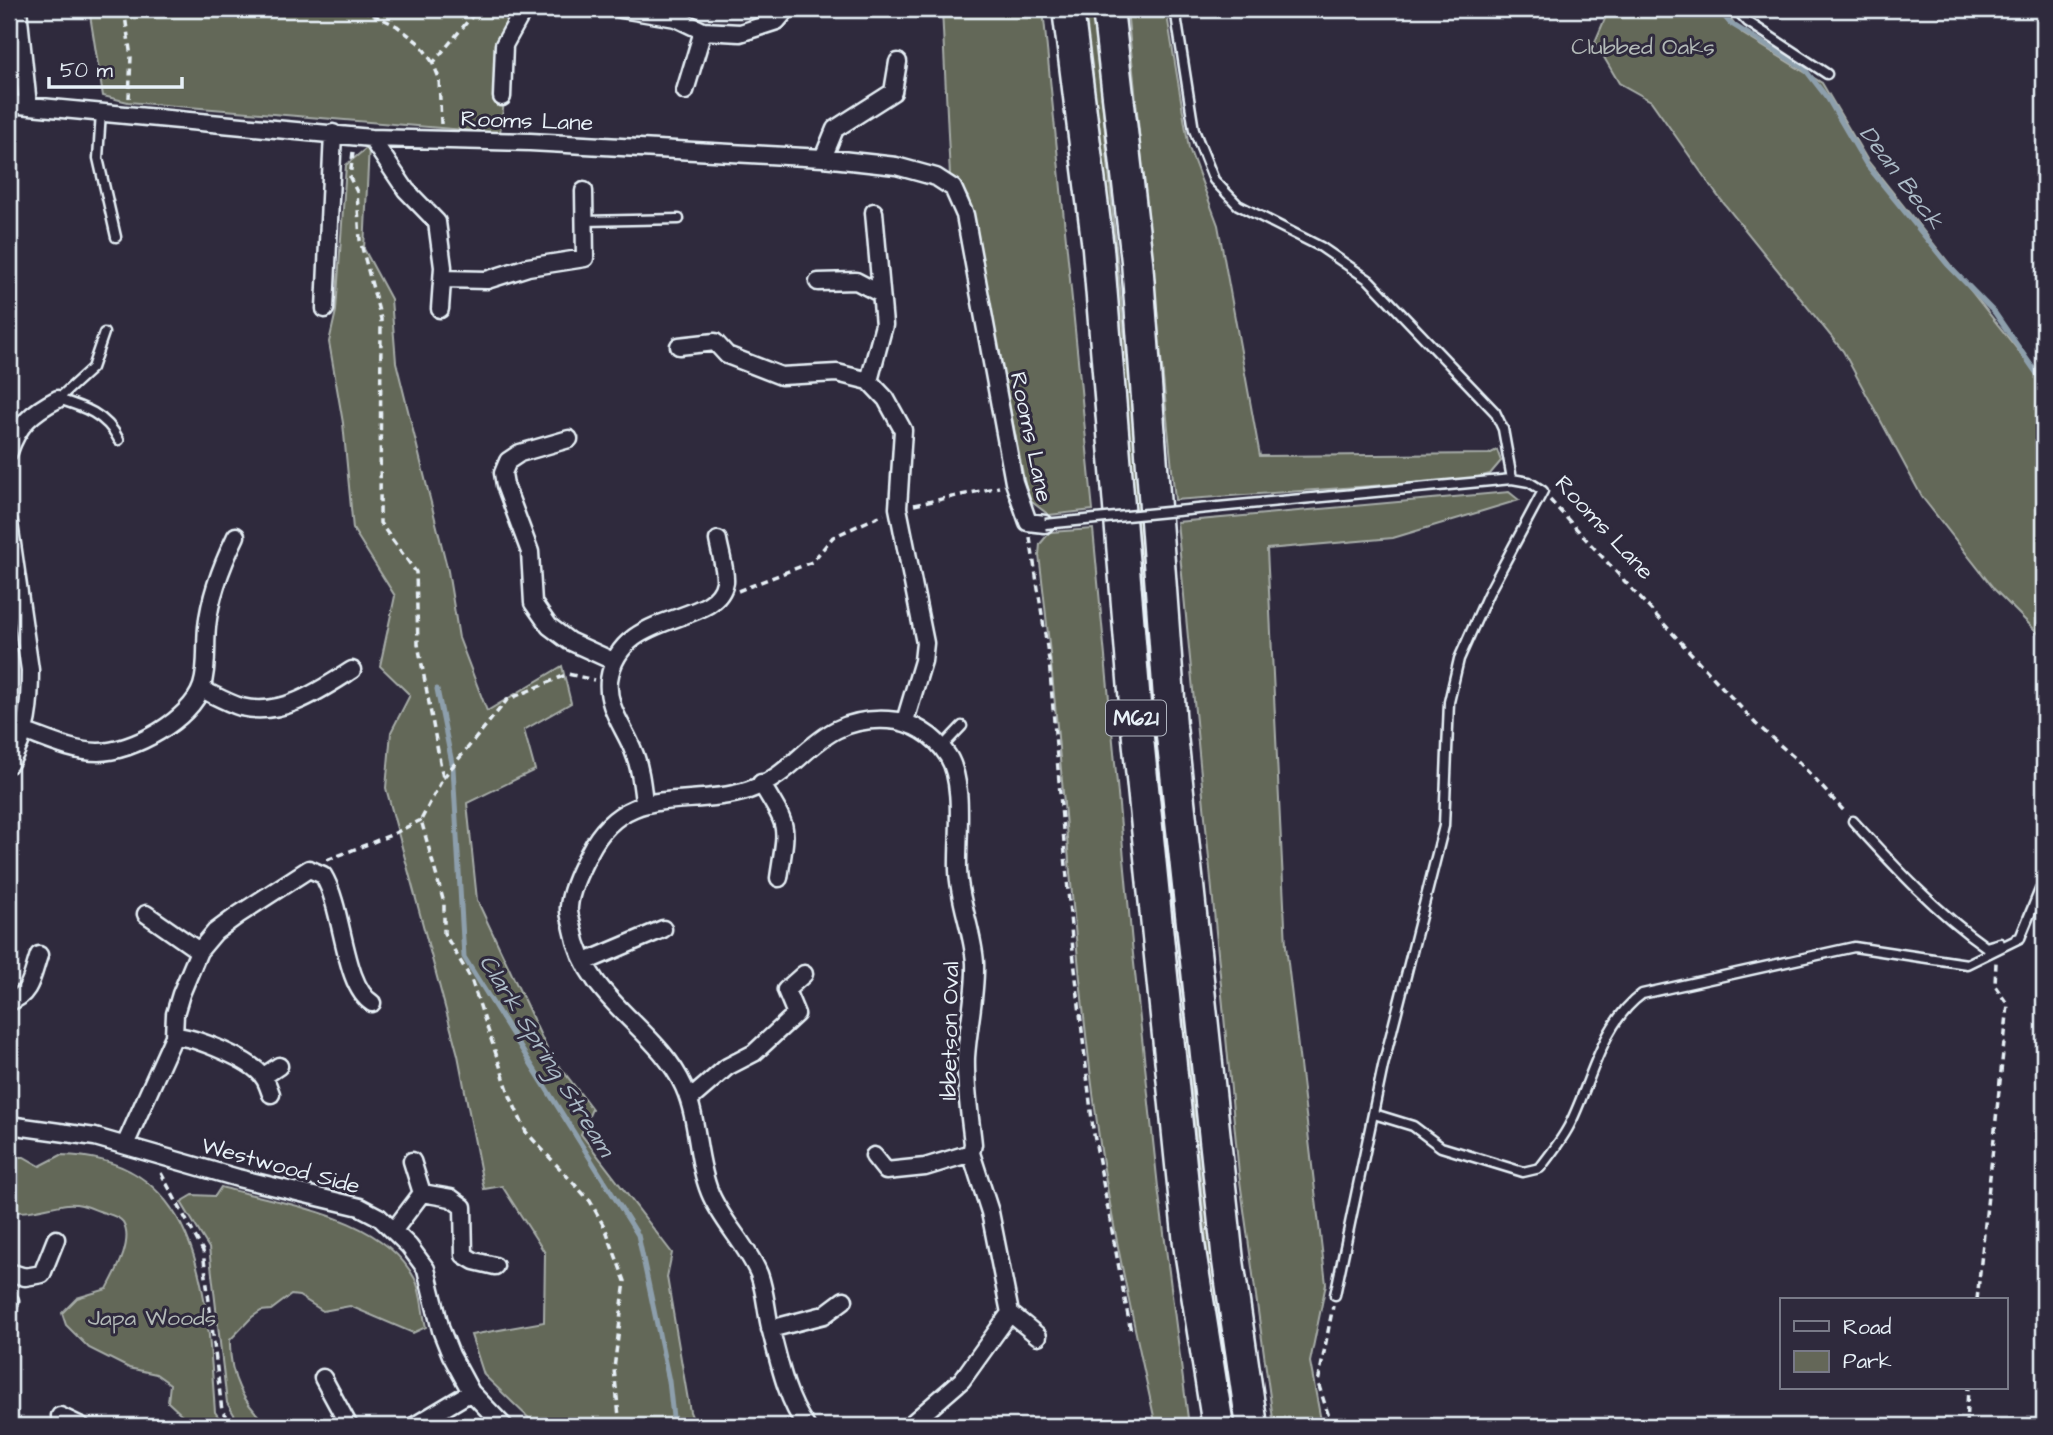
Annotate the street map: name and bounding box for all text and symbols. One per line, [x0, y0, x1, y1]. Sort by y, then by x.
park label: Clubbed Oaks [1571, 31, 1715, 63]
scale bar [49, 46, 182, 90]
text: 50 m [60, 56, 114, 85]
street label: Rooms Lane [460, 103, 594, 139]
water label: Dean Beck [1851, 119, 1952, 238]
street label: Rooms Lane [1002, 369, 1060, 505]
street label: Rooms Lane [1547, 468, 1661, 587]
road number: M621 [1106, 700, 1166, 736]
water label: Clark Spring Stream [469, 948, 623, 1166]
street label: Ibbetson Oval [933, 961, 967, 1101]
street label: Westwood Side [198, 1129, 364, 1203]
legend [1780, 1298, 2008, 1390]
park label: Japa Woods [88, 1302, 216, 1334]
text: Road [1843, 1313, 1891, 1342]
text: Park [1843, 1347, 1892, 1376]

